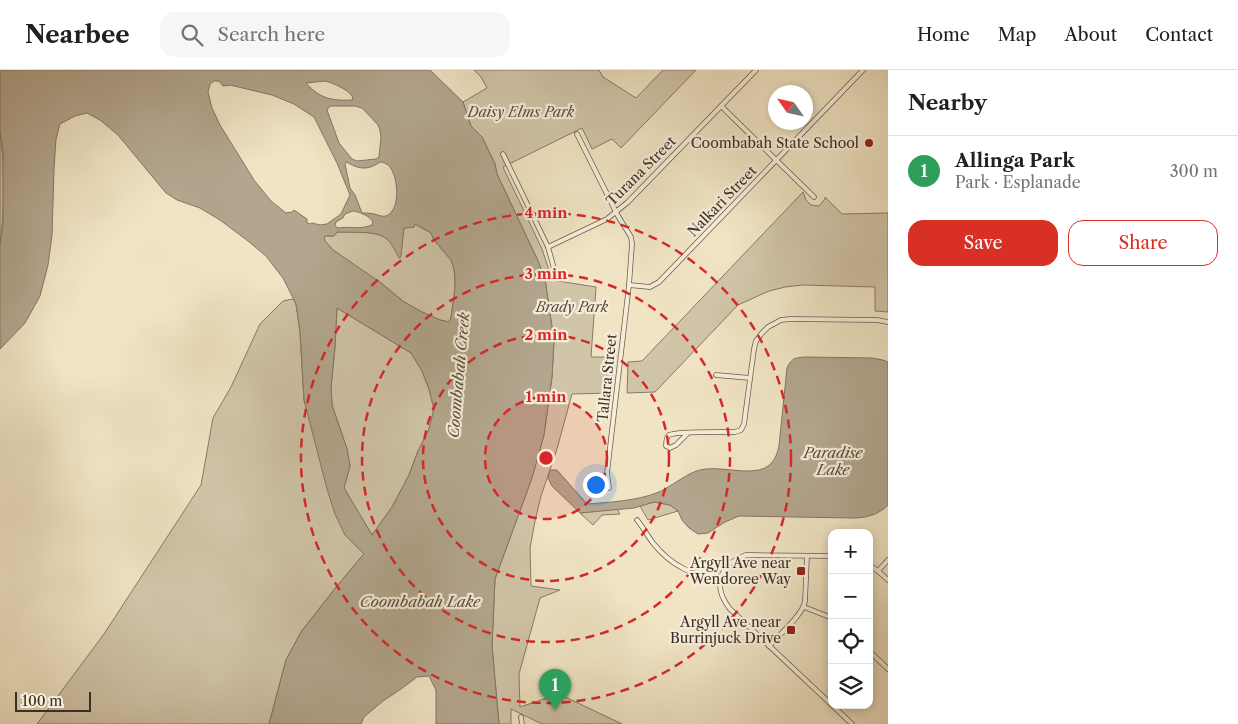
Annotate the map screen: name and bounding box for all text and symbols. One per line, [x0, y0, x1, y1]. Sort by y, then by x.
search box [160, 12, 510, 57]
text: Nearbee [25, 20, 130, 49]
icon: search [178, 21, 206, 49]
text: Search here [218, 23, 325, 46]
text: Home [917, 24, 970, 46]
text: Map [998, 24, 1036, 46]
text: About [1064, 24, 1117, 46]
text: Contact [1145, 24, 1213, 46]
north arrow [768, 85, 813, 130]
text: Nearby [908, 90, 987, 115]
park label: Daisy Elms Park [467, 103, 575, 121]
street label: Turana Street [602, 132, 680, 210]
place label: Coombabah State School [691, 134, 859, 152]
marker: Coombabah State School [863, 137, 875, 149]
text: Allinga Park [955, 149, 1075, 172]
text: 1 [920, 161, 928, 181]
text: 300 m [1170, 161, 1218, 181]
street label: Nalkari Street [684, 162, 760, 240]
text: Park · Esplanade [955, 172, 1081, 192]
text: 4 min [524, 203, 568, 222]
button: Save [908, 220, 1058, 266]
button: Share [1068, 220, 1218, 266]
text: 3 min [525, 264, 568, 283]
park label: Brady Park [535, 298, 609, 316]
water label: Coombabah Creek [444, 311, 473, 439]
text: 2 min [524, 325, 568, 344]
street label: Tallara Street [593, 333, 621, 423]
text: 1 min [525, 387, 567, 406]
water label: Paradise Lake [802, 443, 863, 479]
centre of rings [537, 449, 555, 467]
your location [583, 472, 609, 498]
map controls [828, 529, 873, 709]
button: + [828, 529, 873, 574]
place label: Argyll Ave near Wendoree Way [689, 554, 791, 588]
marker: Argyll Ave near Wendoree Way [795, 565, 807, 577]
button: − [828, 574, 873, 619]
water label: Coombabah Lake [360, 592, 481, 611]
place label: Argyll Ave near Burrinjuck Drive [670, 613, 781, 647]
button: locate [828, 619, 873, 664]
marker: Argyll Ave near Burrinjuck Drive [785, 624, 797, 636]
button: layers [828, 664, 873, 709]
pin: 1 [539, 669, 571, 710]
scale bar [15, 689, 91, 712]
text: 100 m [22, 692, 62, 710]

